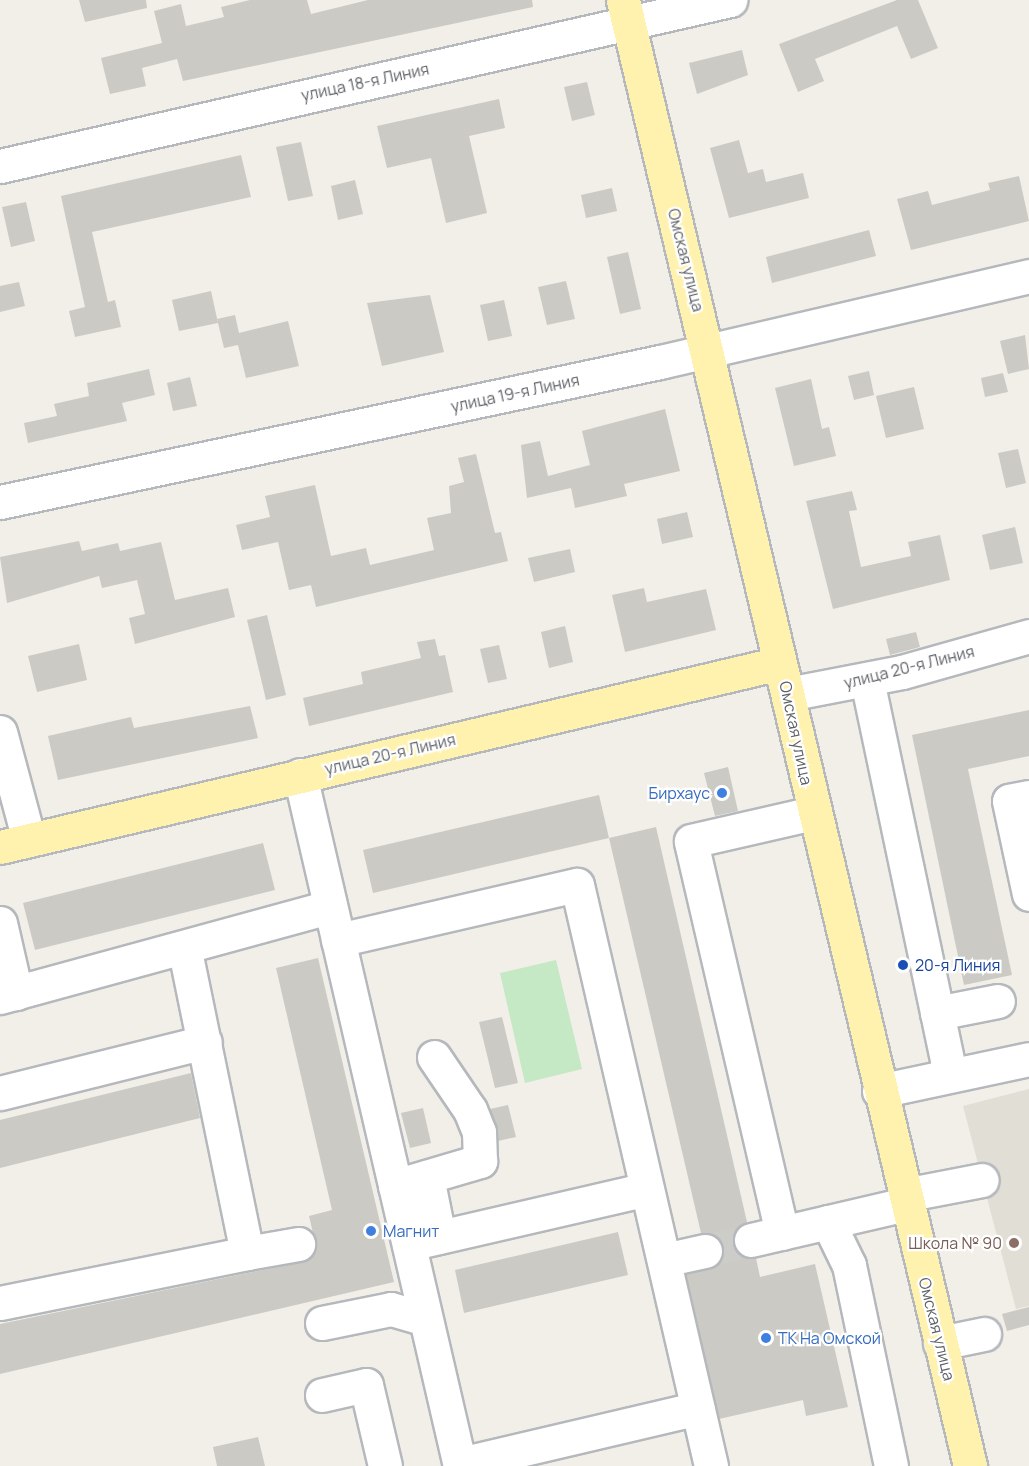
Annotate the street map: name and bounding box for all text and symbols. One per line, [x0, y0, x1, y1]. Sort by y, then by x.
street label: улица 18-я Линия [299, 59, 431, 105]
street label: Омская улица [664, 206, 708, 314]
street label: улица 19-я Линия [449, 370, 581, 416]
street label: улица 20-я Линия [842, 642, 976, 692]
street label: Омская улица [776, 679, 816, 787]
street label: улица 20-я Линия [323, 730, 457, 778]
place label: Бирхаус [649, 783, 710, 803]
marker: Бирхаус [715, 786, 729, 800]
place label: 20-я Линия [915, 955, 1000, 975]
marker: 20-я Линия [896, 958, 910, 972]
place label: Магнит [383, 1221, 439, 1241]
marker: Магнит [364, 1224, 378, 1238]
place label: Школа № 90 [908, 1233, 1002, 1253]
marker: Школа № 90 [1007, 1236, 1021, 1250]
street label: Омская улица [915, 1275, 959, 1383]
place label: ТК На Омской [778, 1328, 881, 1348]
marker: ТК На Омской [759, 1331, 773, 1345]

